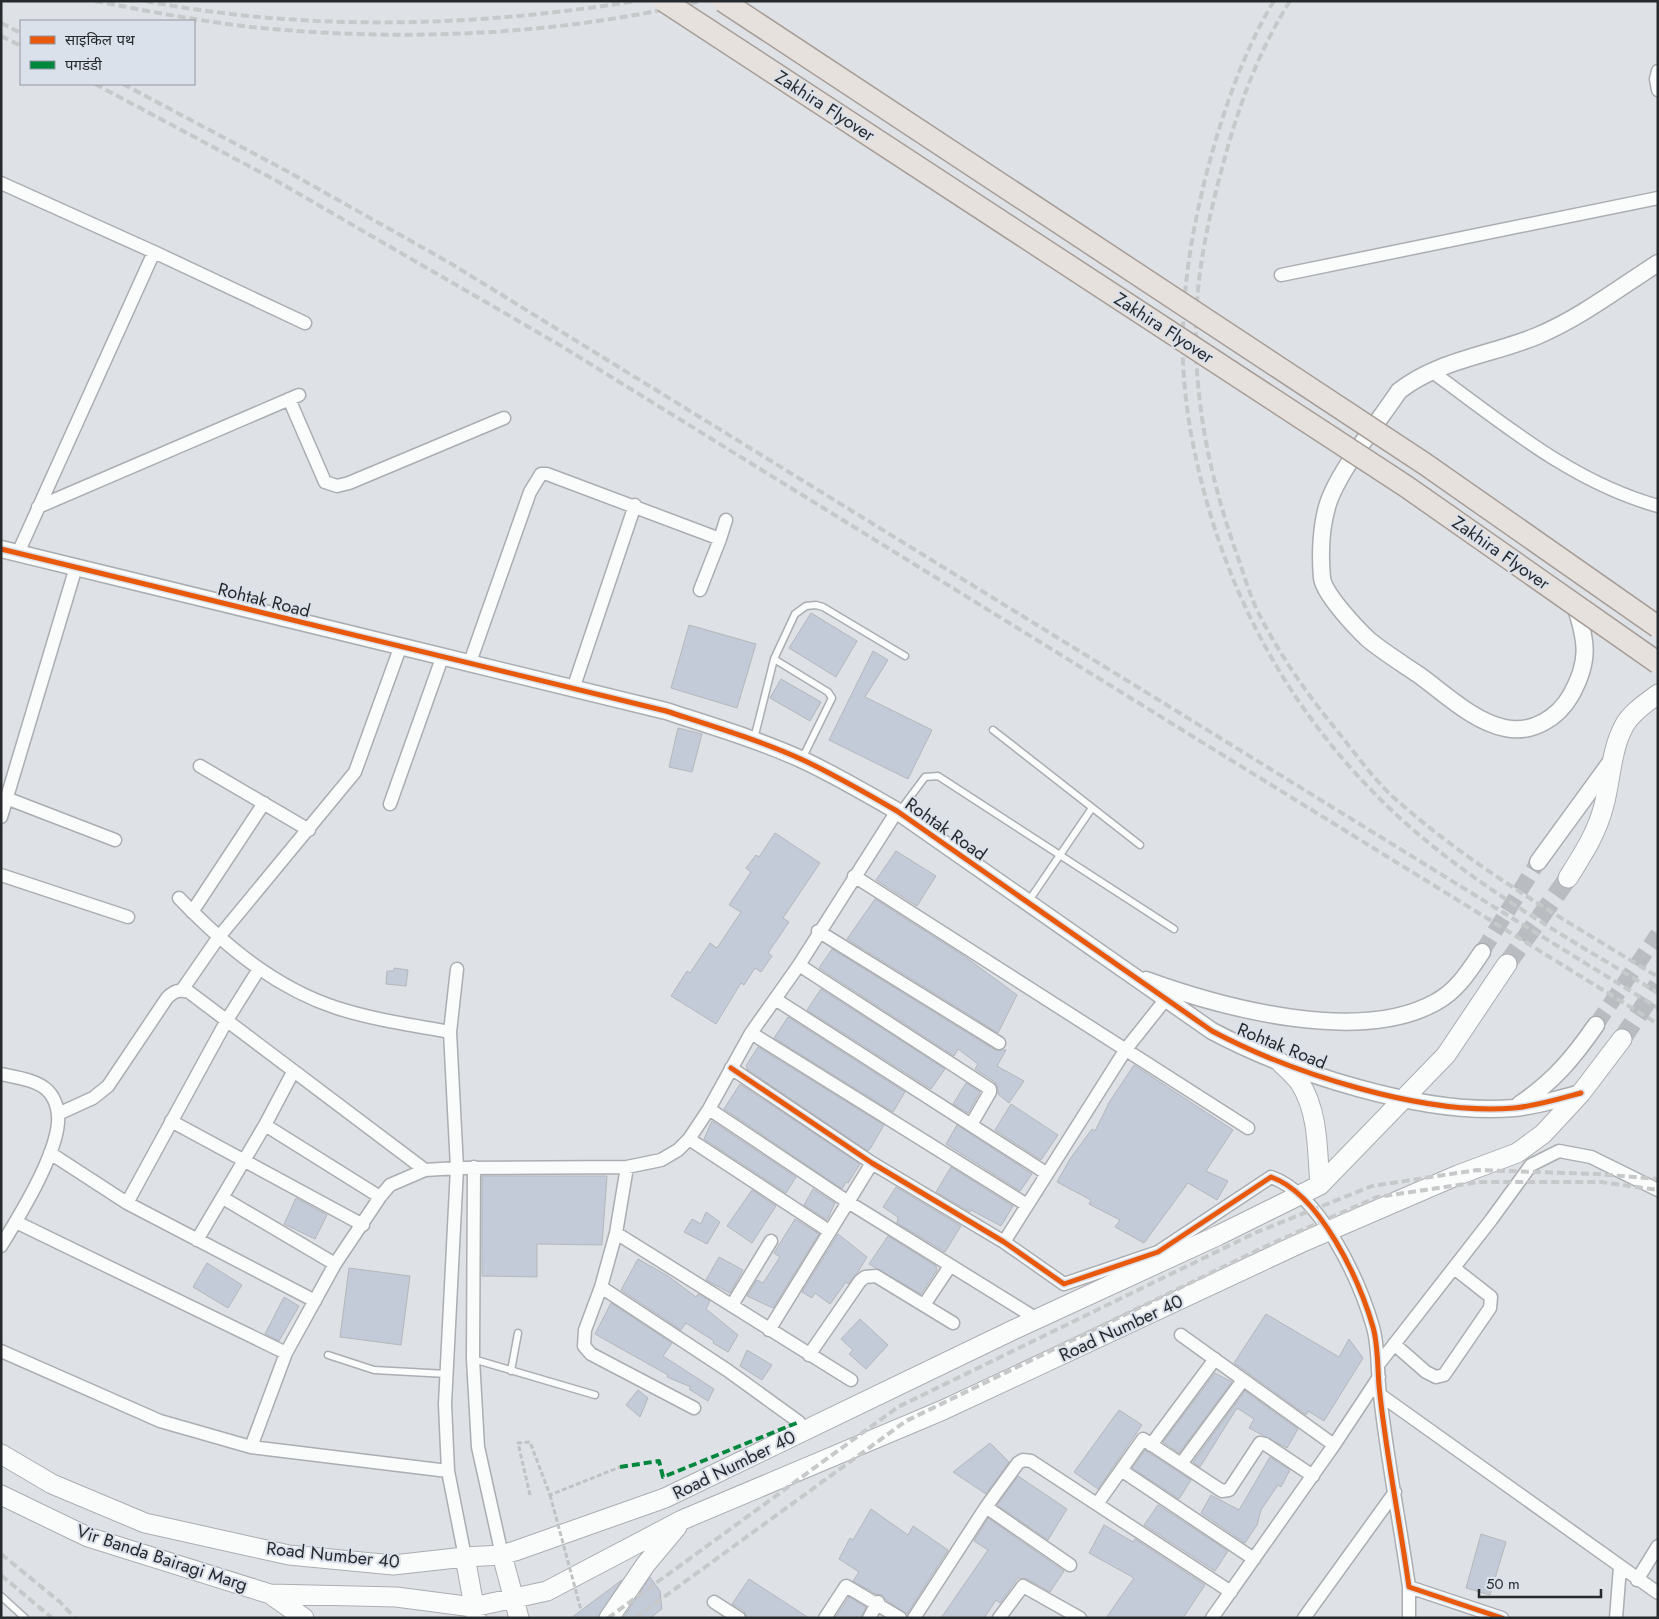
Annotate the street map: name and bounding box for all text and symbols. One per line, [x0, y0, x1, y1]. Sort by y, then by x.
legend [20, 20, 195, 85]
text: साइकिल पथ [65, 29, 135, 51]
text: पगडंडी [65, 54, 103, 76]
street label: Zakhira Flyover [770, 64, 881, 148]
street label: Zakhira Flyover [1109, 286, 1220, 370]
street label: Zakhira Flyover [1447, 510, 1556, 597]
street label: Rohtak Road [215, 576, 313, 624]
street label: Rohtak Road [900, 791, 992, 867]
street label: Rohtak Road [1233, 1016, 1331, 1076]
street label: Road Number 40 [1055, 1288, 1187, 1368]
street label: Road Number 40 [668, 1424, 800, 1506]
street label: Vir Banda Bairagi Marg [73, 1518, 251, 1598]
street label: Road Number 40 [265, 1535, 401, 1575]
scale bar [1479, 1566, 1602, 1598]
text: 50 m [1486, 1573, 1520, 1595]

